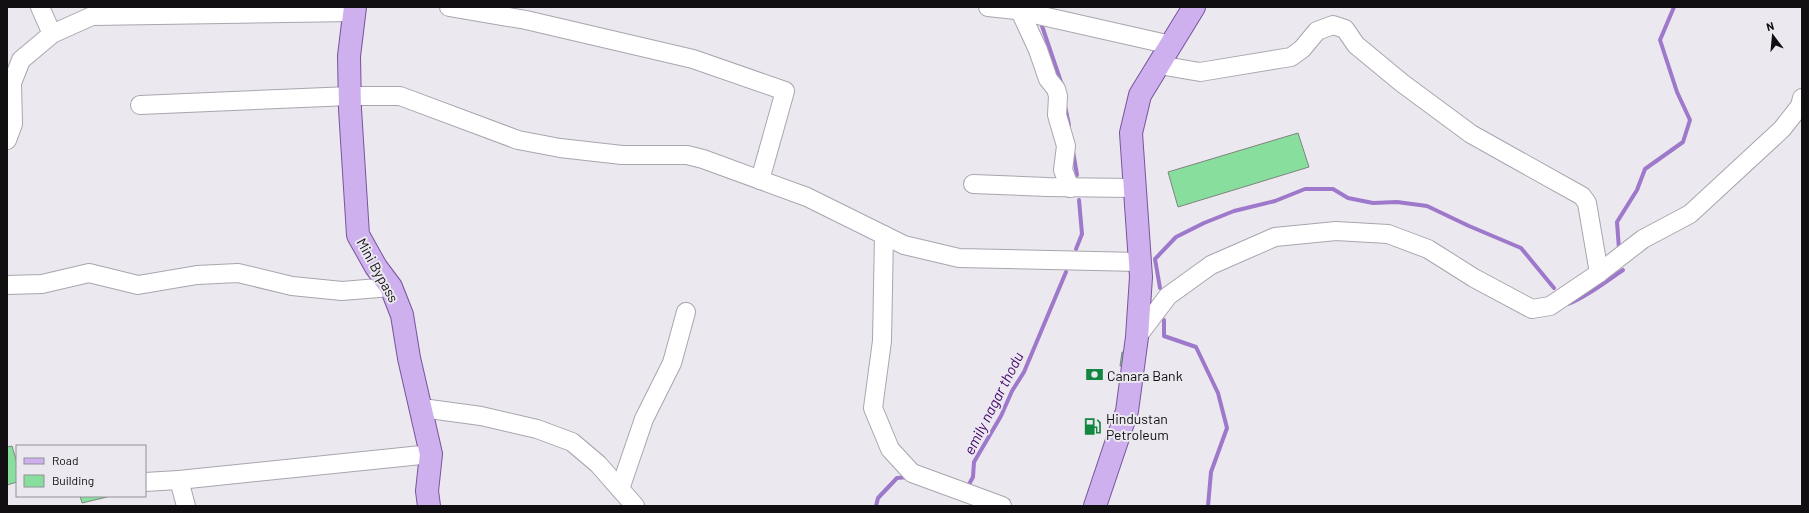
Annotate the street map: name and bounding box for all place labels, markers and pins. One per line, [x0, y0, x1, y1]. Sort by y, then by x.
bank icon: Canara Bank [1084, 365, 1104, 385]
place label: Canara Bank [1107, 367, 1183, 384]
place label: Hindustan Petroleum [1106, 410, 1169, 443]
fuel station icon: Hindustan Petroleum [1083, 416, 1103, 436]

